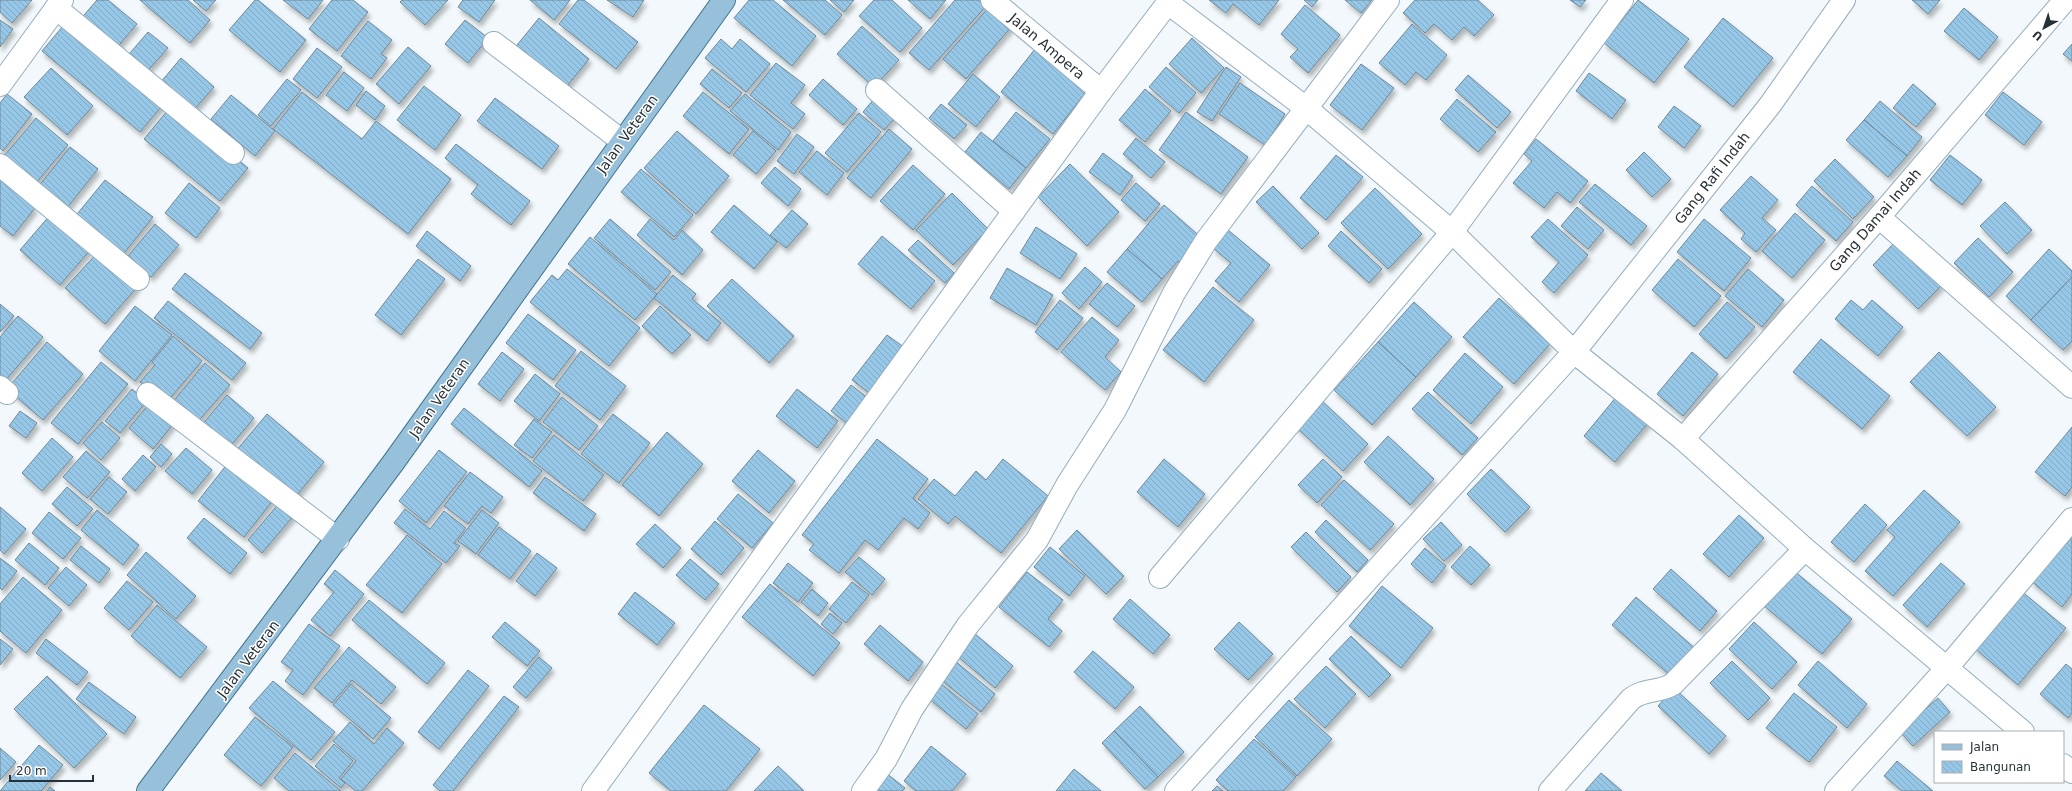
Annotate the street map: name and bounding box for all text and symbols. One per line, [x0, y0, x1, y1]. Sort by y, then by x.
north arrow [2024, 8, 2064, 48]
street label: Jalan Ampera [1005, 9, 1088, 82]
text: U [2030, 27, 2045, 43]
street label: Jalan Veteran [593, 92, 661, 177]
street label: Gang Rafi Indah [1671, 129, 1753, 227]
street label: Gang Damai Indah [1826, 165, 1924, 275]
street label: Jalan Veteran [405, 355, 472, 441]
street label: Jalan Veteran [213, 617, 282, 702]
legend [1934, 731, 2064, 783]
text: Jalan [1969, 740, 1999, 754]
scale bar [10, 757, 93, 783]
text: Bangunan [1970, 760, 2031, 774]
text: 20 m [16, 764, 47, 778]

